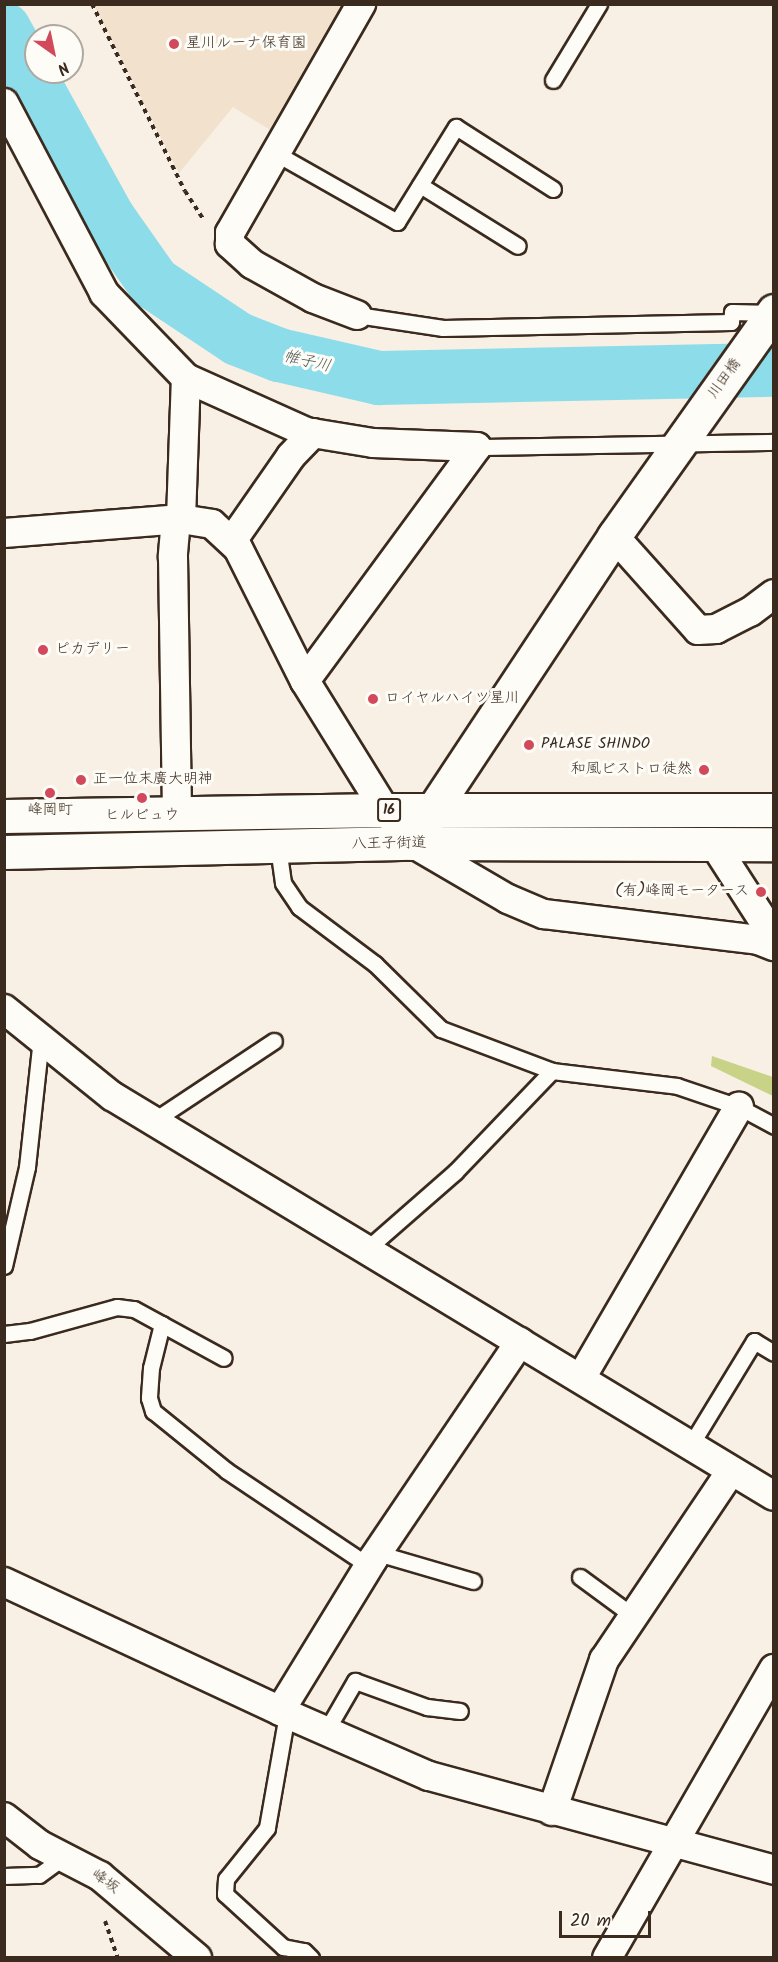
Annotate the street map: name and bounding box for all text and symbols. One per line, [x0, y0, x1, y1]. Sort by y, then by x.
north arrow [24, 24, 84, 84]
place label: 星川ルーナ保育園 [186, 35, 307, 53]
marker: 星川ルーナ保育園 [167, 37, 181, 51]
text: N [52, 55, 74, 81]
water label: 帷子川 [281, 347, 333, 377]
street label: 川田橋 [704, 356, 746, 402]
place label: ピカデリー [55, 641, 130, 659]
marker: ピカデリー [36, 643, 50, 657]
place label: ロイヤルハイツ星川 [385, 690, 520, 708]
marker: ロイヤルハイツ星川 [366, 692, 380, 706]
place label: PALASE SHINDO [541, 736, 650, 754]
marker: PALASE SHINDO [522, 738, 536, 752]
place label: 和風ビストロ徒然 [572, 761, 692, 779]
marker: 和風ビストロ徒然 [697, 763, 711, 777]
place label: 正一位末廣大明神 [93, 771, 213, 789]
marker: 正一位末廣大明神 [74, 773, 88, 787]
marker: 峰岡町 [43, 786, 57, 800]
marker: ヒルビュウ [135, 791, 149, 805]
road number: 16 [377, 799, 401, 821]
place label: 峰岡町 [28, 802, 72, 820]
place label: ヒルビュウ [105, 807, 179, 825]
street label: 八王子街道 [351, 834, 427, 854]
place label: (有)峰岡モータース [614, 883, 749, 901]
marker: (有)峰岡モータース [754, 885, 768, 899]
street label: 峰坂 [88, 1866, 122, 1898]
scale bar [562, 1899, 654, 1937]
text: 20 m [570, 1907, 611, 1936]

